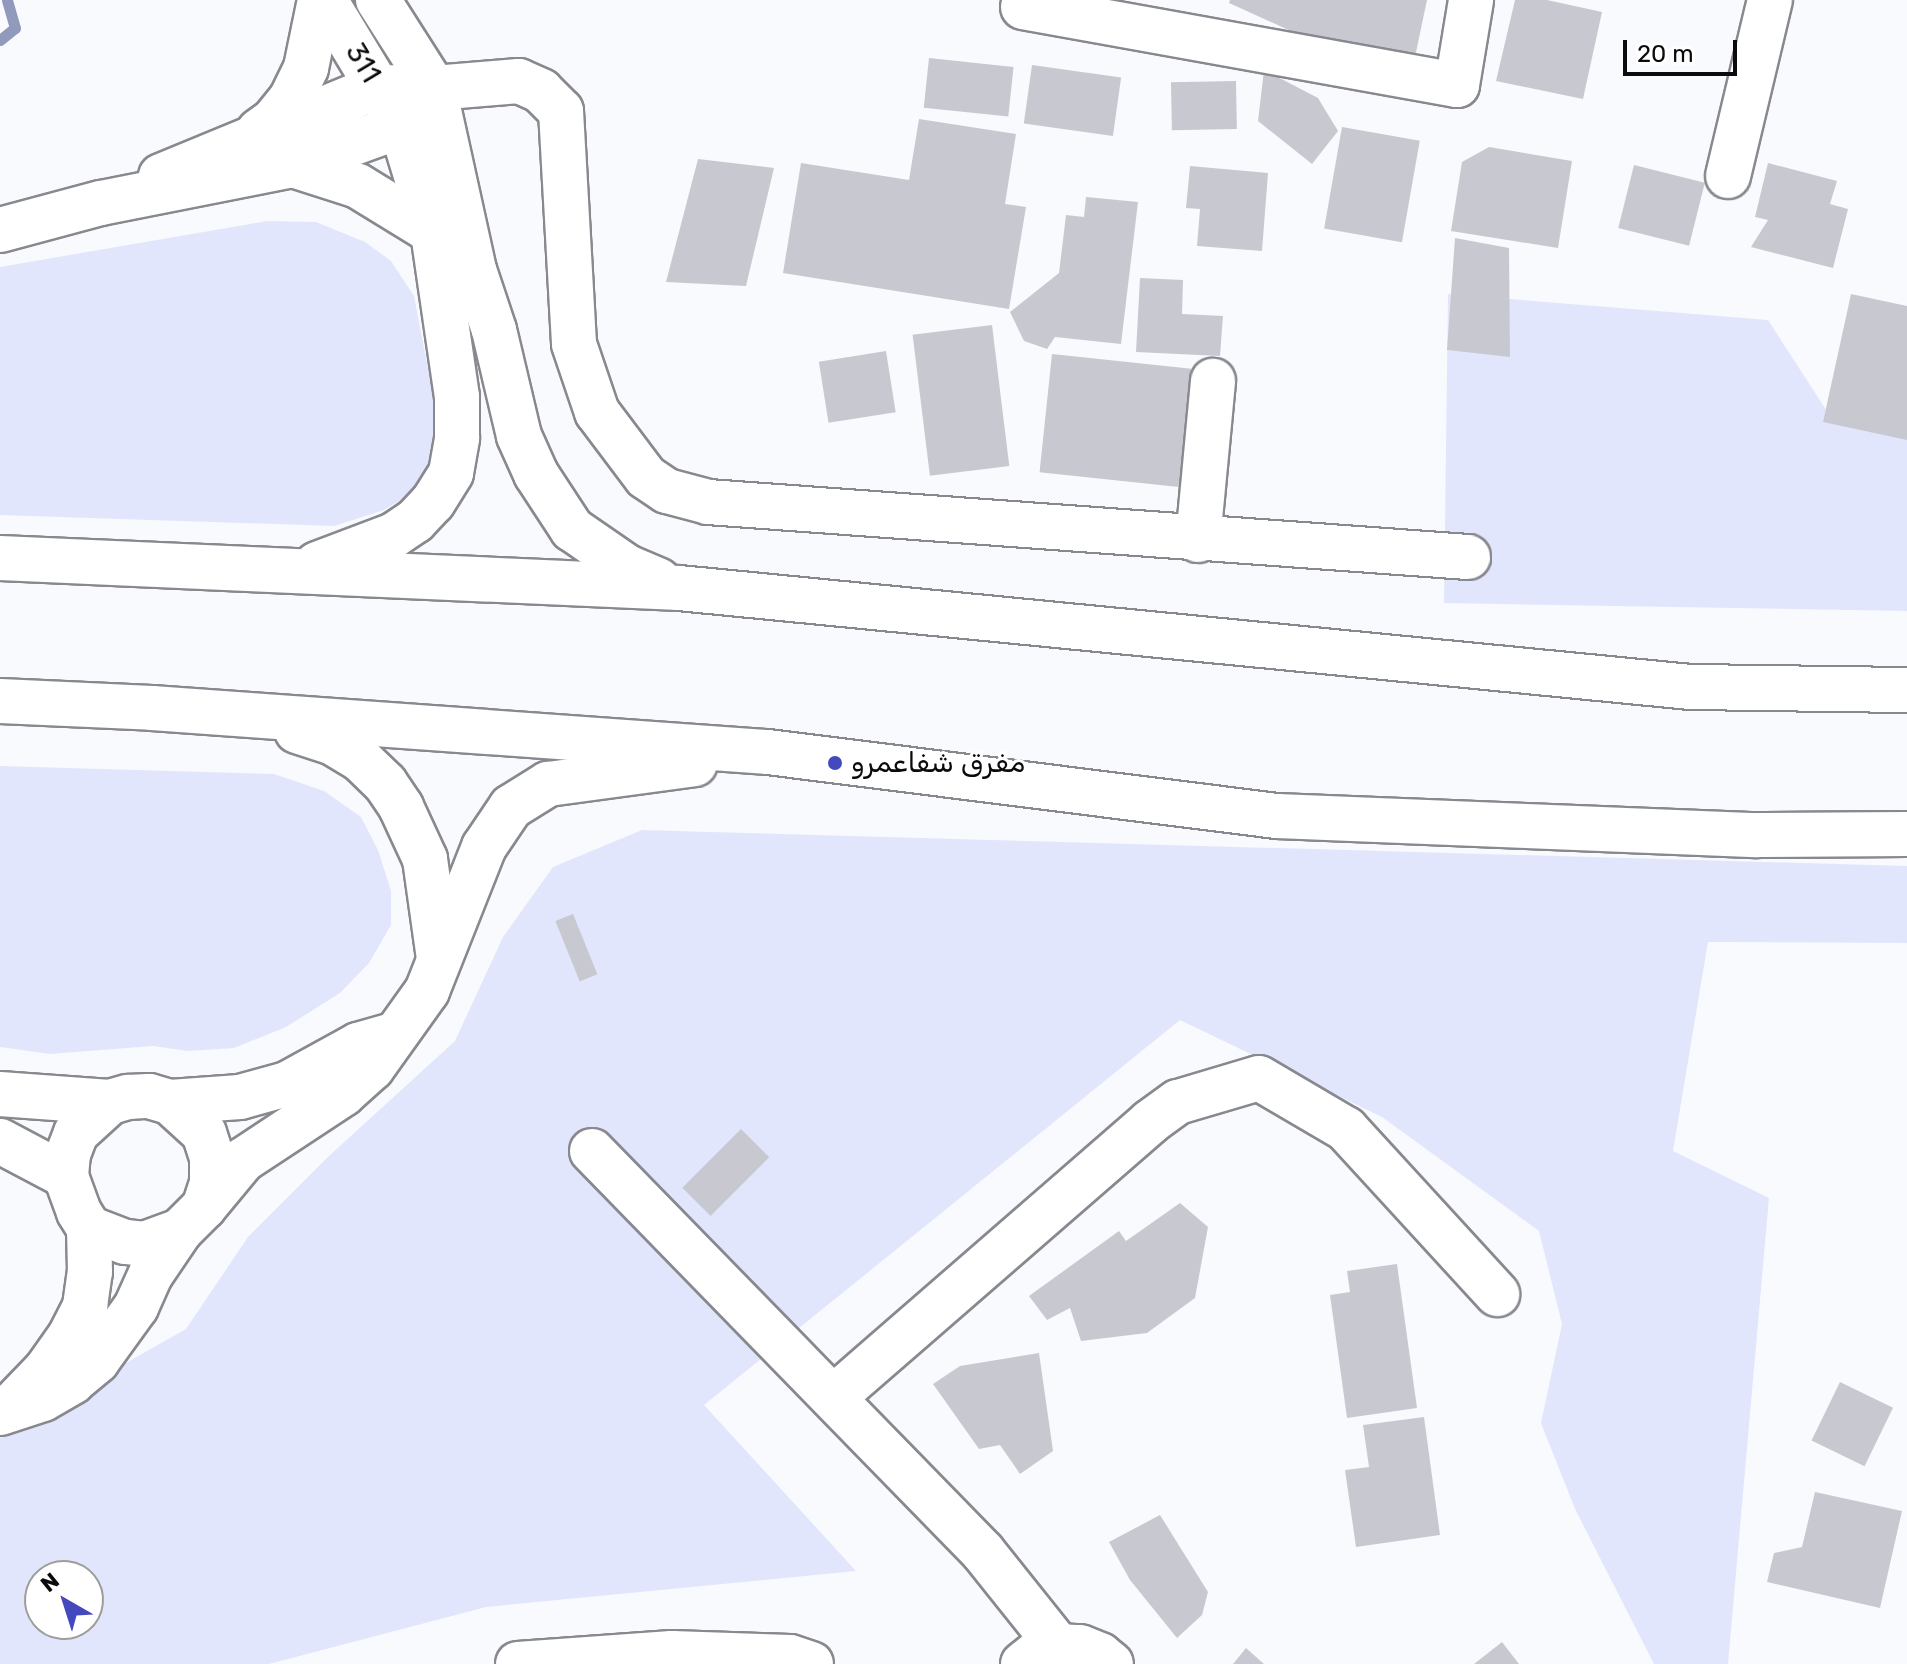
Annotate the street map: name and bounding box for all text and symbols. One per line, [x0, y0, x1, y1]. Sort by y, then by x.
scale bar [1627, 24, 1741, 74]
street label: 311 [338, 37, 388, 89]
text: 20 m [1637, 40, 1694, 68]
place label: مفرق شفاعمرو [851, 746, 1025, 780]
marker: مفرق شفاعمرو [826, 754, 844, 772]
north arrow [24, 1560, 104, 1640]
text: N [35, 1567, 64, 1598]

